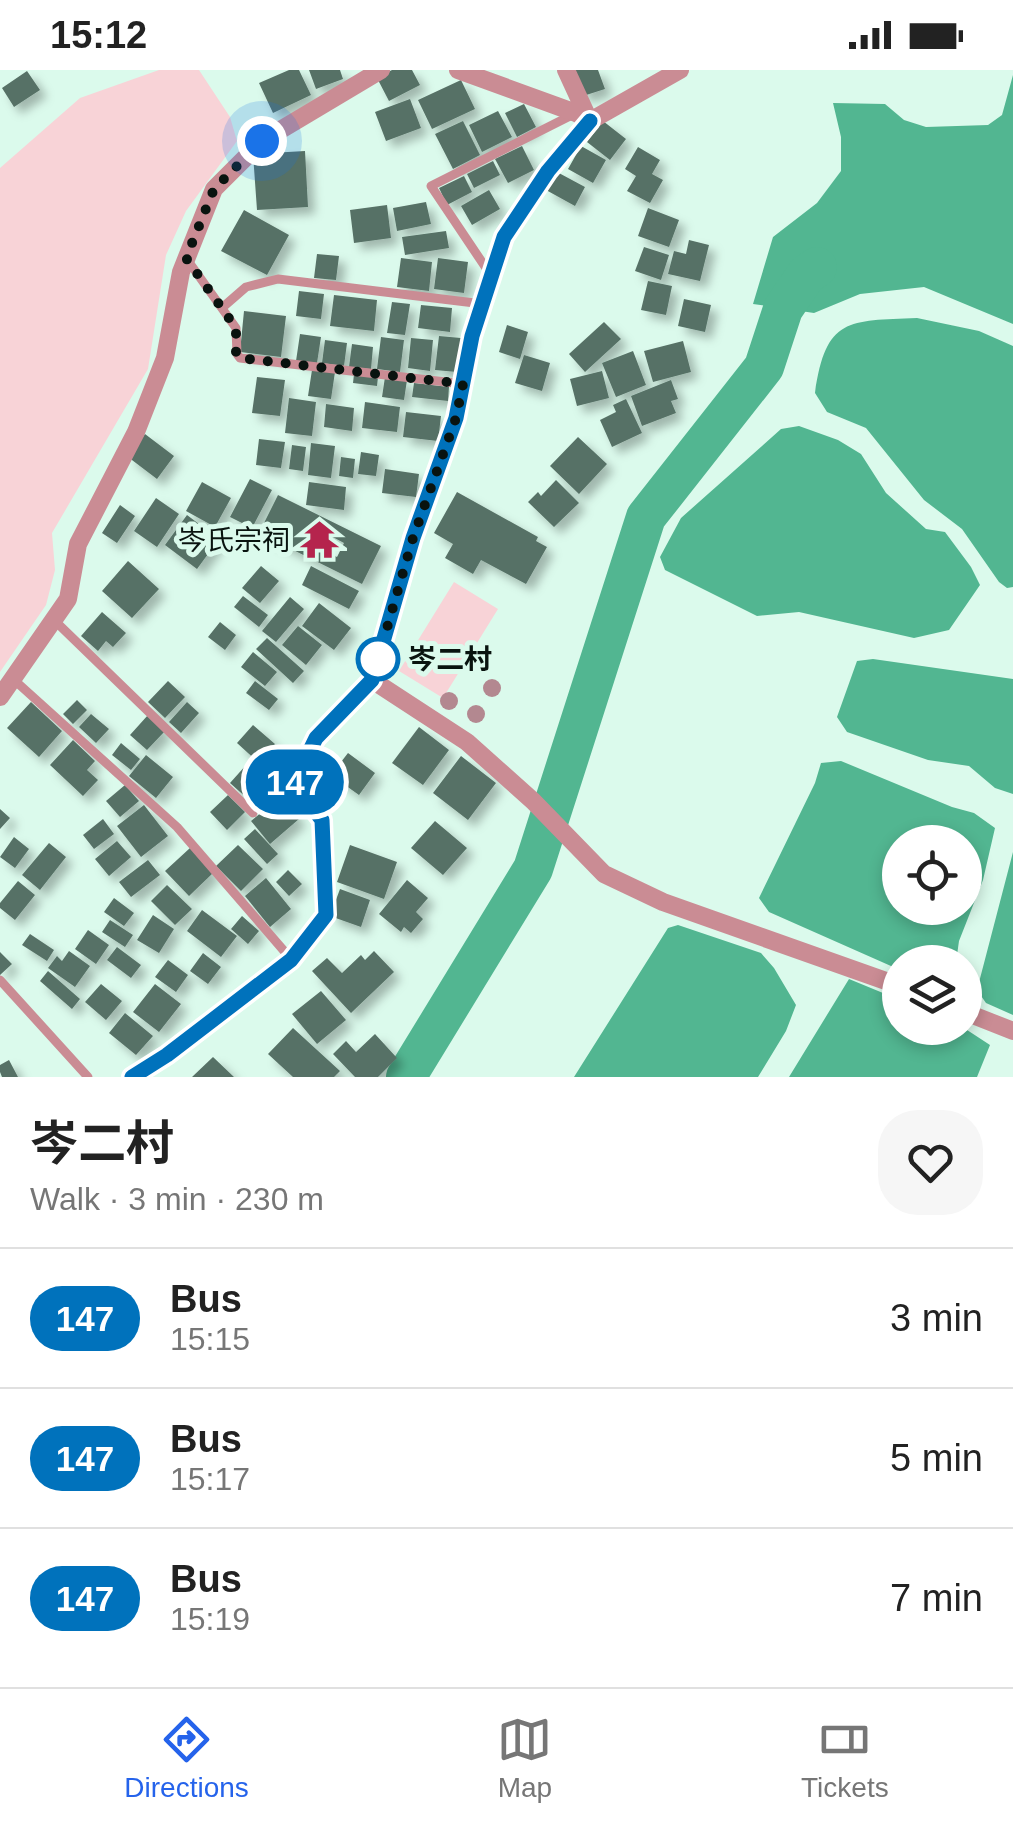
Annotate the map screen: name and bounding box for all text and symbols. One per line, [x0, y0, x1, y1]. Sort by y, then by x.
text: 15:12 [50, 14, 147, 56]
your location [237, 116, 287, 166]
temple icon: 岑氏宗祠 [299, 519, 341, 561]
place label: 岑氏宗祠 [178, 525, 290, 556]
marker: 岑二村 [357, 638, 399, 680]
place label: 岑二村 [408, 644, 492, 675]
line badge: 147 [238, 750, 352, 814]
text: 147 [266, 763, 324, 802]
map controls [882, 825, 982, 1045]
button: locate [882, 825, 982, 925]
button: layers [882, 945, 982, 1045]
button: heart [878, 1110, 983, 1215]
text: 岑二村 [30, 1117, 174, 1170]
text: Walk · 3 min · 230 m [30, 1181, 324, 1217]
text: Bus [170, 1278, 242, 1320]
text: 3 min [890, 1297, 983, 1339]
text: 147 [56, 1299, 114, 1338]
text: 15:15 [170, 1321, 250, 1357]
text: Bus [170, 1418, 242, 1460]
text: 5 min [890, 1437, 983, 1479]
text: 147 [56, 1439, 114, 1478]
text: 15:17 [170, 1461, 250, 1497]
text: Bus [170, 1558, 242, 1600]
text: 7 min [890, 1577, 983, 1619]
text: 147 [56, 1579, 114, 1618]
text: 15:19 [170, 1601, 250, 1637]
tab: Directions [124, 1712, 249, 1804]
tab: Map [497, 1712, 552, 1804]
tab: Tickets [801, 1712, 889, 1804]

